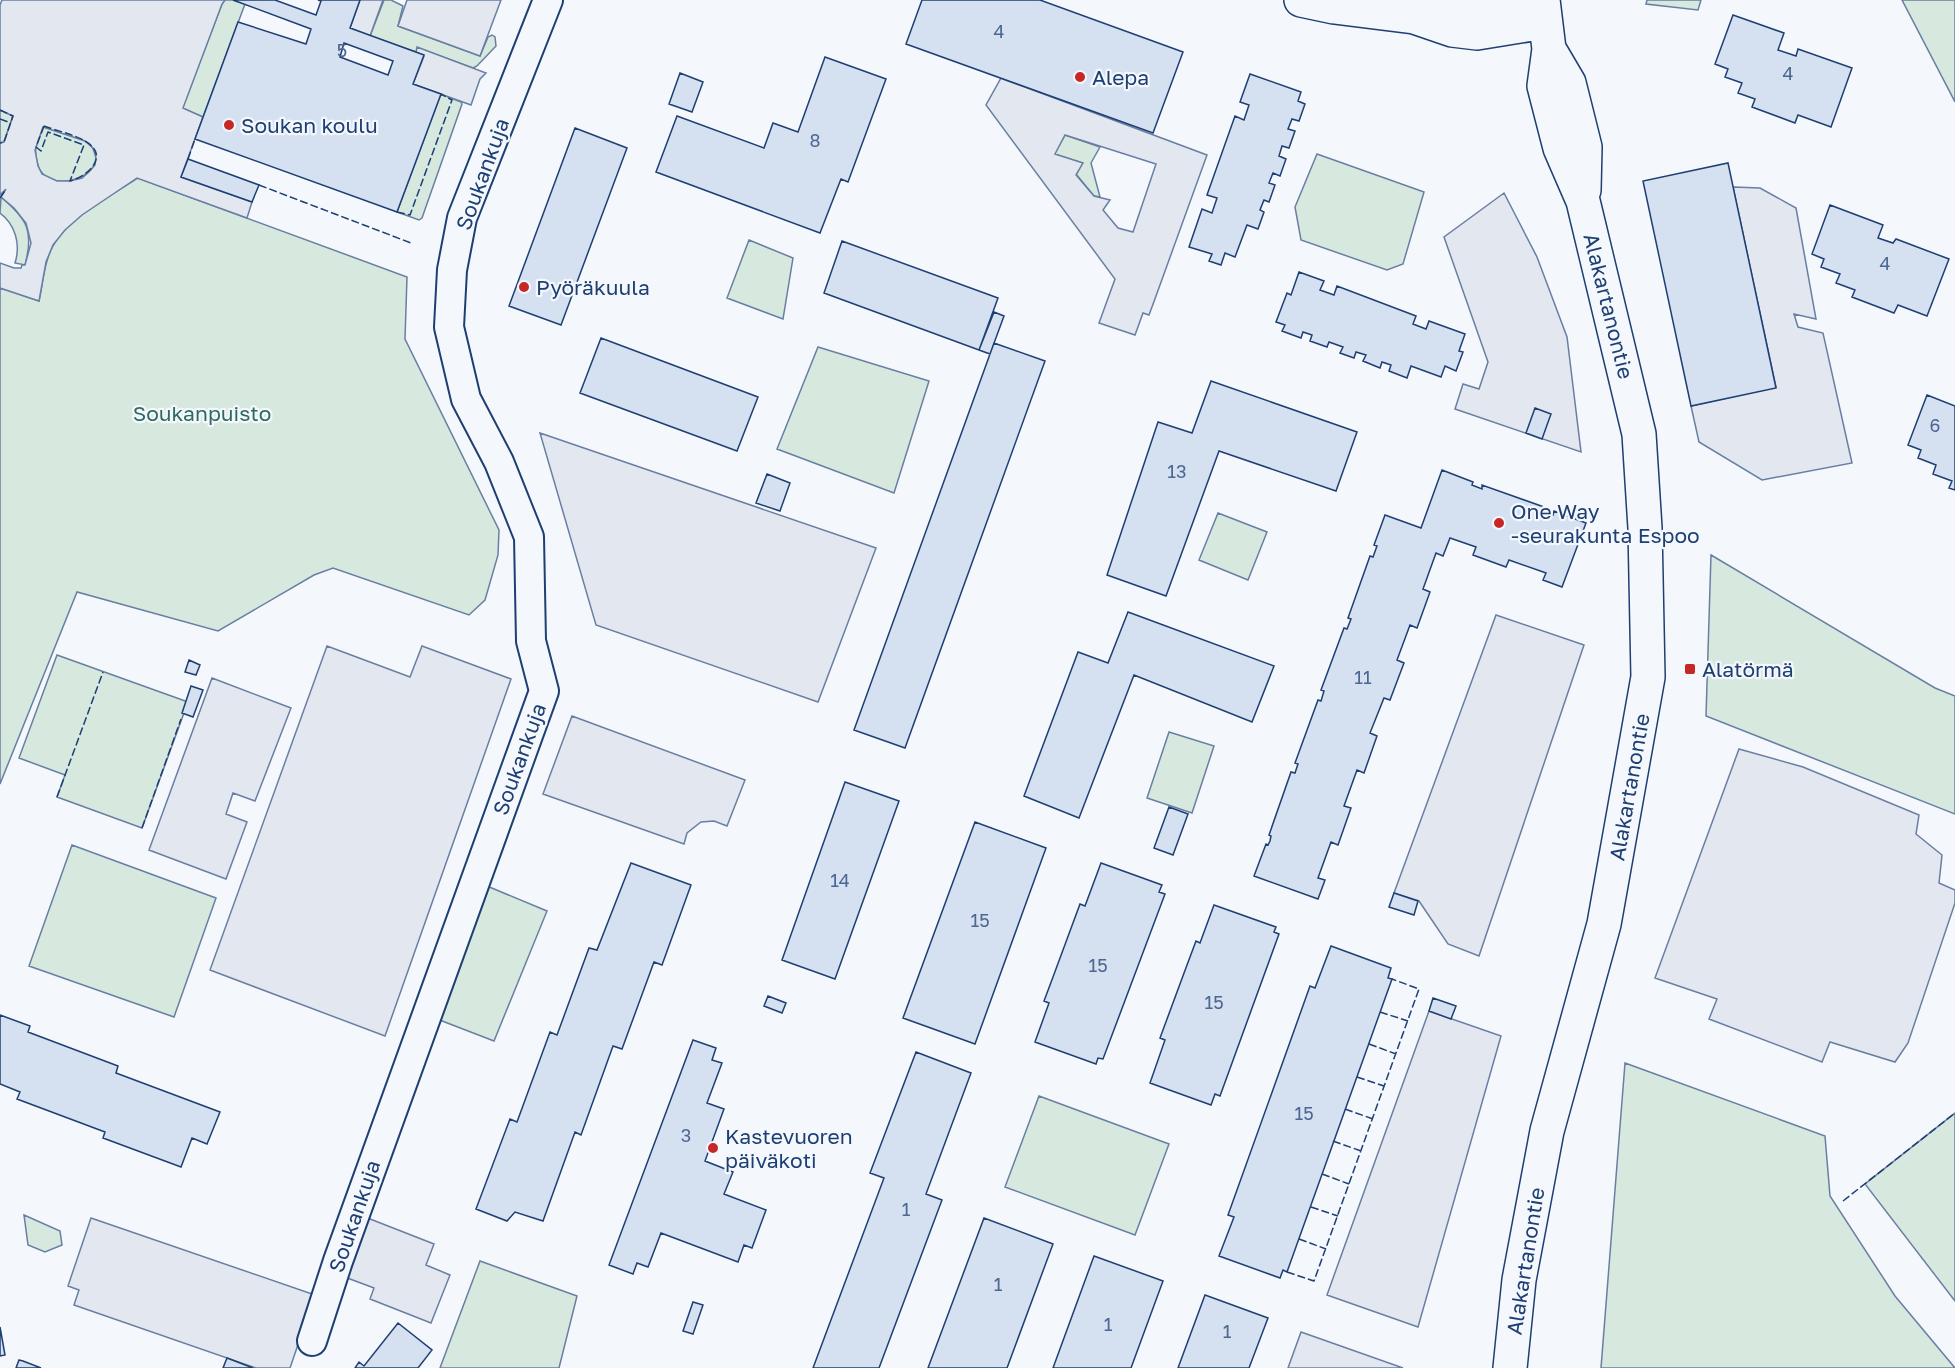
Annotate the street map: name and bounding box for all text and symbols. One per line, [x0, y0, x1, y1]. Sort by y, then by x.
house number: 4 [994, 20, 1005, 42]
house number: 5 [337, 39, 347, 61]
house number: 4 [1783, 62, 1794, 84]
place label: Alepa [1092, 64, 1149, 90]
marker: Alepa [1073, 70, 1087, 84]
place label: Soukan koulu [241, 112, 378, 138]
street label: Soukankuja [450, 114, 514, 234]
marker: Soukan koulu [222, 118, 236, 132]
house number: 8 [810, 129, 820, 151]
street label: Alakartanontie [1578, 231, 1640, 381]
house number: 4 [1880, 252, 1891, 274]
place label: Pyöräkuula [536, 274, 650, 300]
marker: Pyöräkuula [517, 280, 531, 294]
park label: Soukanpuisto [133, 400, 271, 426]
house number: 6 [1930, 414, 1940, 436]
house number: 13 [1167, 460, 1187, 482]
place label: One Way -seurakunta Espoo [1511, 498, 1700, 548]
marker: One Way -seurakunta Espoo [1492, 516, 1506, 530]
place label: Alatörmä [1702, 656, 1794, 682]
marker: Alatörmä [1683, 662, 1697, 676]
house number: 11 [1354, 666, 1372, 688]
street label: Soukankuja [487, 699, 551, 819]
street label: Alakartanontie [1603, 711, 1655, 863]
house number: 14 [830, 869, 850, 891]
house number: 15 [970, 909, 990, 931]
house number: 15 [1088, 954, 1108, 976]
house number: 15 [1204, 991, 1224, 1013]
house number: 15 [1294, 1102, 1314, 1124]
place label: Kastevuoren päiväkoti [725, 1123, 853, 1173]
house number: 3 [681, 1124, 691, 1146]
marker: Kastevuoren päiväkoti [706, 1141, 720, 1155]
street label: Soukankuja [323, 1156, 385, 1276]
street label: Alakartanontie [1501, 1185, 1549, 1337]
house number: 1 [902, 1198, 911, 1220]
house number: 1 [994, 1273, 1003, 1295]
house number: 1 [1104, 1313, 1113, 1335]
house number: 1 [1223, 1320, 1232, 1342]

